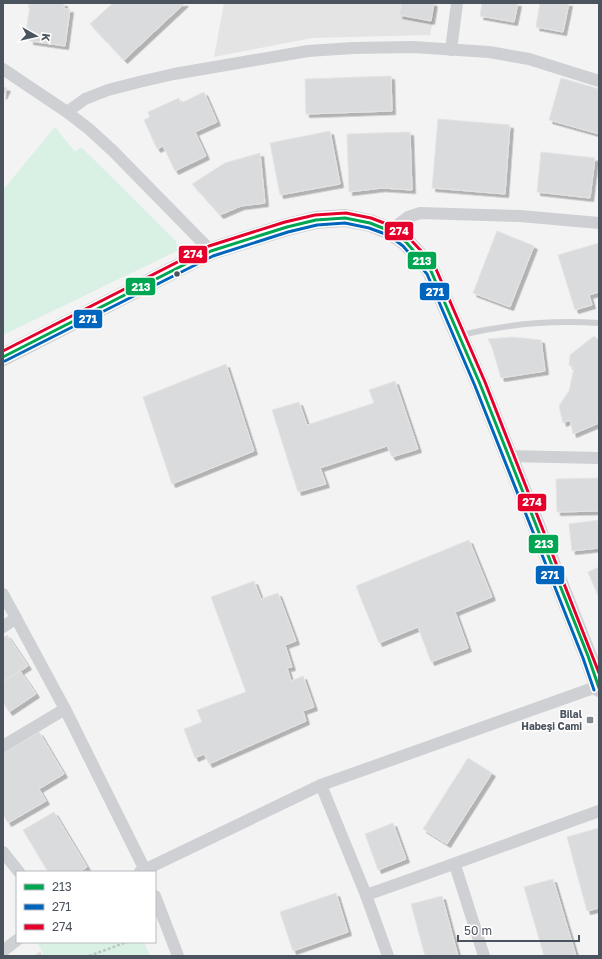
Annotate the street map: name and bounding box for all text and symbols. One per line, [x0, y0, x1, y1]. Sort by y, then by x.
north arrow [16, 16, 56, 56]
text: K [39, 33, 53, 42]
line badge: 274 [384, 221, 414, 241]
text: 274 [389, 224, 409, 237]
line badge: 274 [178, 245, 208, 264]
text: 274 [183, 247, 203, 260]
line badge: 213 [407, 251, 437, 270]
text: 213 [412, 254, 432, 267]
unlabelled marker [172, 269, 182, 279]
line badge: 213 [125, 277, 156, 296]
text: 213 [131, 280, 151, 293]
line badge: 271 [419, 282, 450, 301]
text: 271 [426, 285, 445, 298]
line badge: 271 [73, 309, 103, 329]
text: 271 [79, 312, 98, 325]
line badge: 274 [517, 493, 547, 512]
text: 274 [522, 495, 542, 508]
line badge: 213 [528, 534, 559, 554]
text: 213 [534, 537, 554, 550]
line badge: 271 [535, 565, 565, 585]
text: 271 [541, 568, 560, 581]
place label: Bilal Habeşi Cami [521, 708, 583, 732]
marker: Bilal Habeşi Cami [585, 715, 595, 725]
legend [16, 871, 156, 943]
text: 213 [52, 879, 72, 894]
text: 271 [52, 899, 71, 914]
scale bar [458, 917, 579, 943]
text: 274 [52, 919, 73, 934]
text: 50 m [464, 923, 492, 938]

